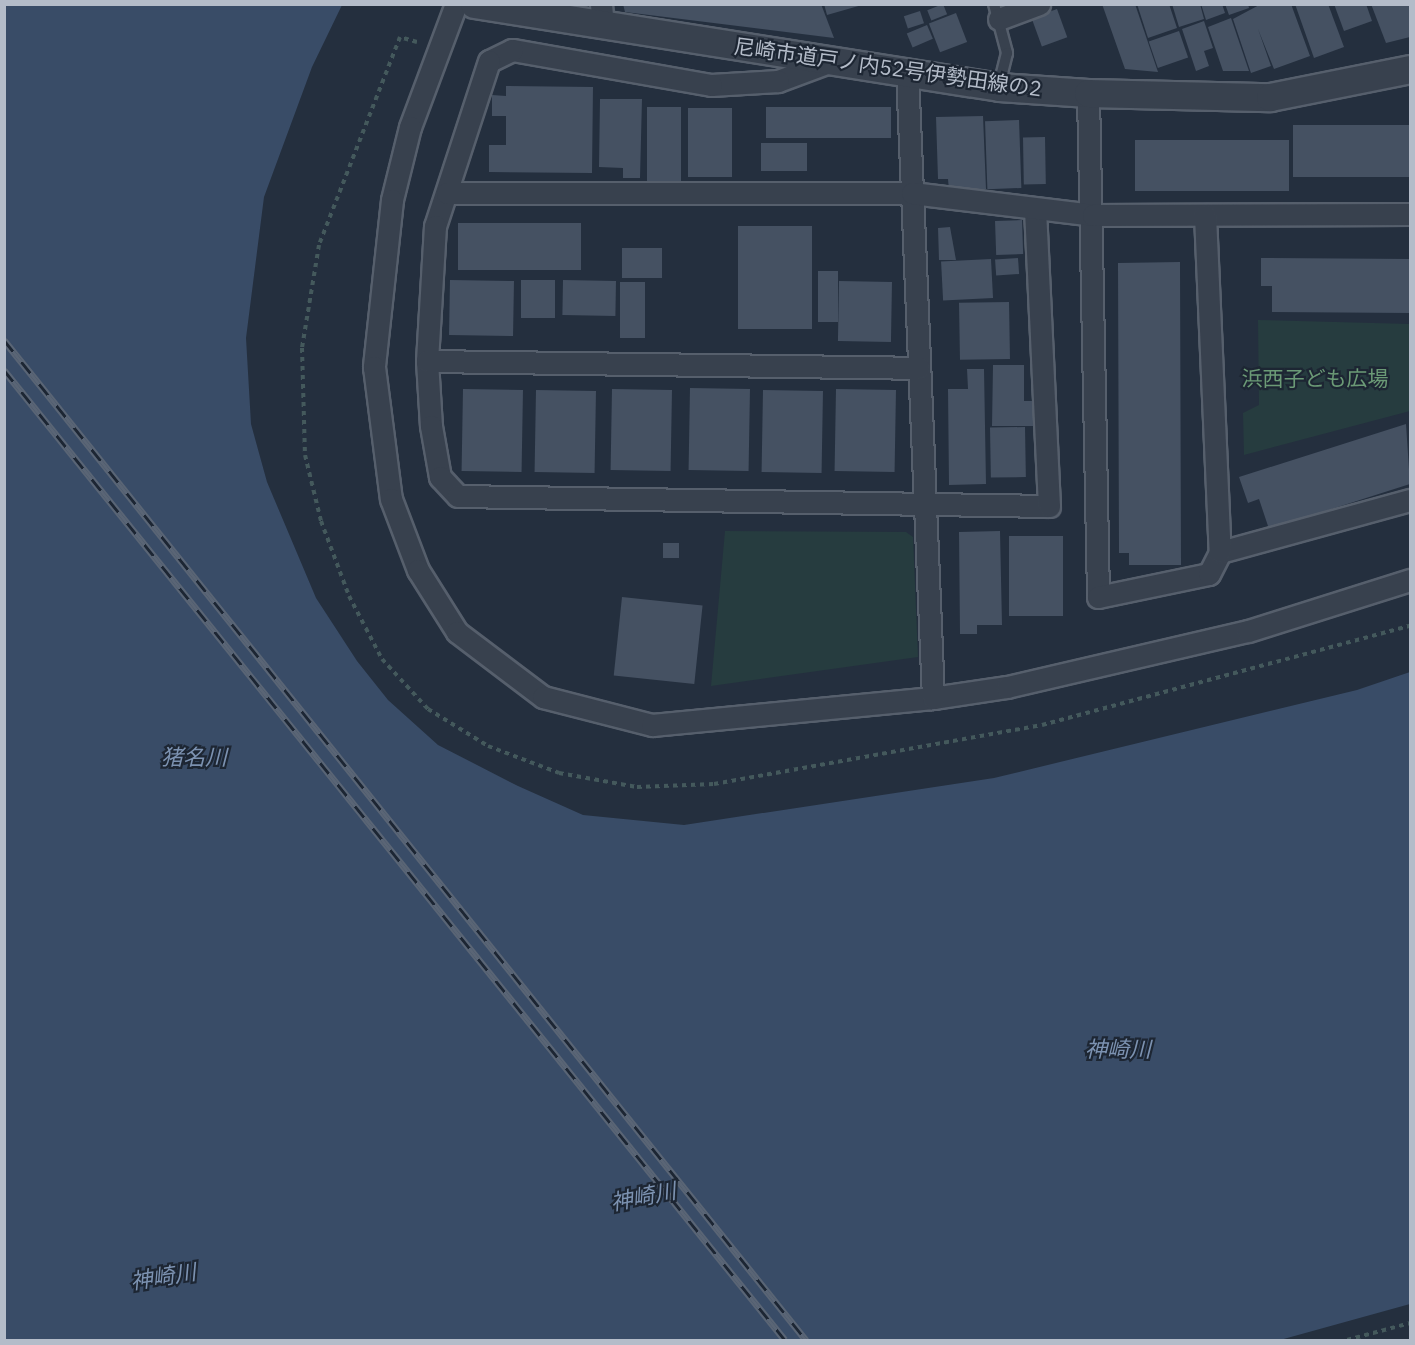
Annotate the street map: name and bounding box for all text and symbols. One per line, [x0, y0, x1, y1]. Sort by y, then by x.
street label: 尼崎市道戸ノ内52号伊勢田線の2 [732, 33, 1044, 101]
park label: 浜西子ども広場 [1242, 365, 1388, 391]
water label: 猪名川 [161, 744, 227, 770]
water label: 神崎川 [1085, 1036, 1151, 1062]
water label: 神崎川 [608, 1177, 678, 1215]
water label: 神崎川 [128, 1258, 198, 1294]

